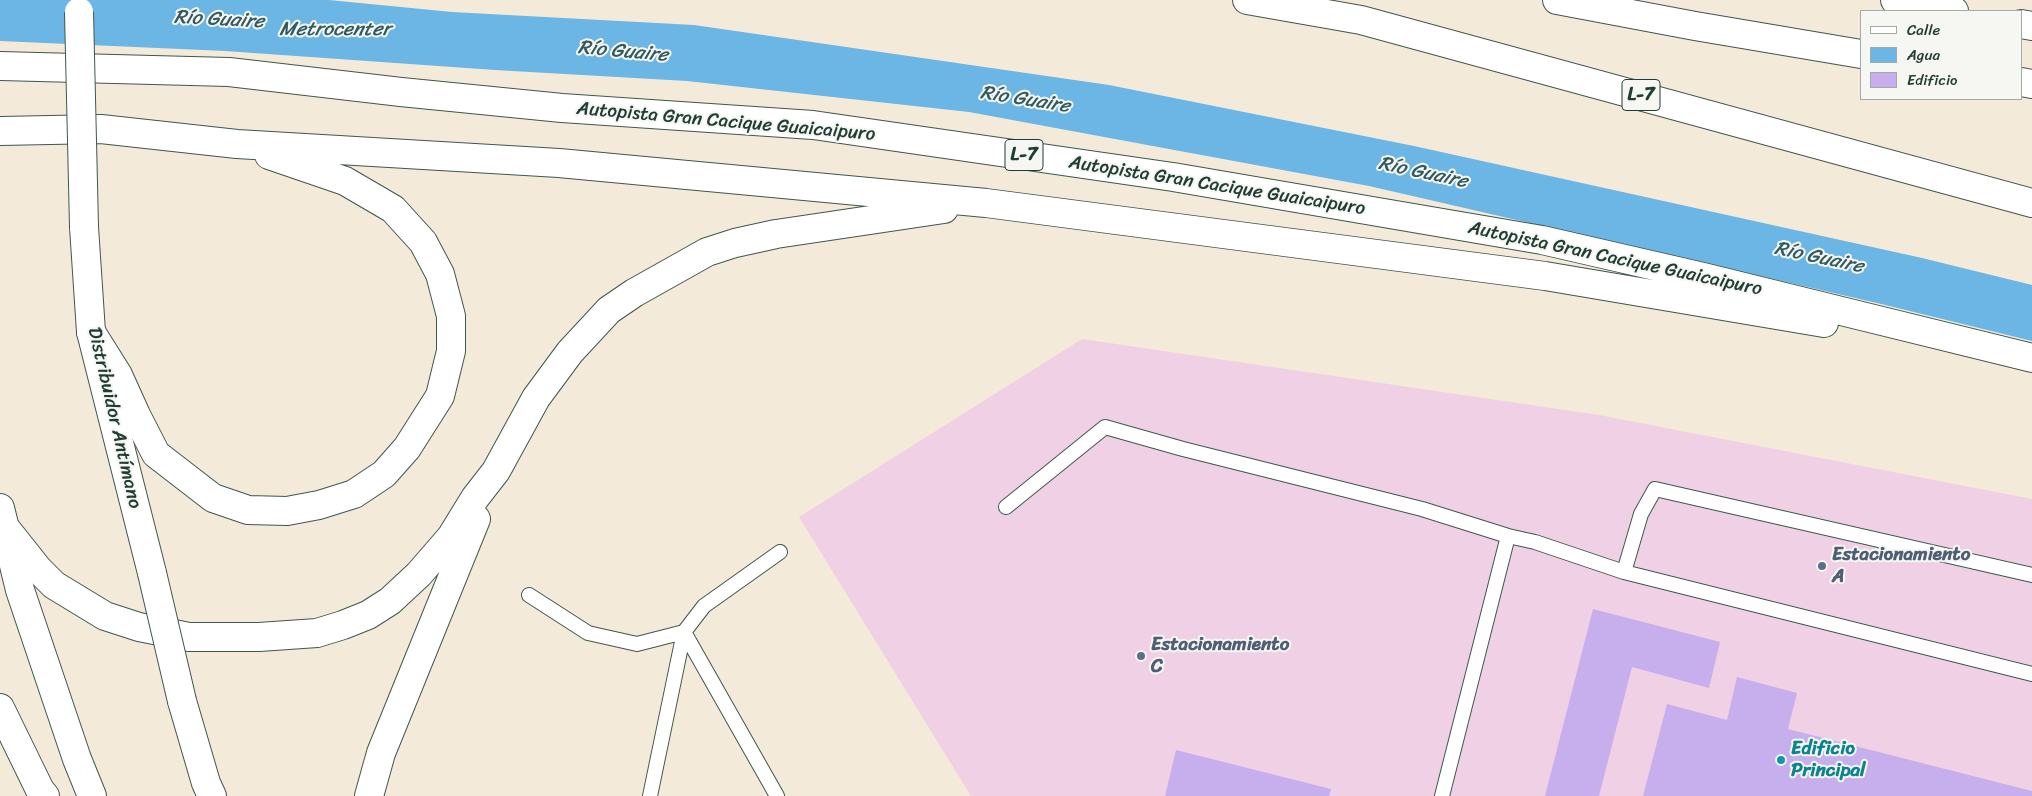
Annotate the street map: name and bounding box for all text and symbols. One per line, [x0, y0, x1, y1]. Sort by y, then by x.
water label: Río Guaire [173, 6, 265, 34]
legend [1860, 10, 2022, 100]
text: Calle [1907, 17, 1940, 43]
water label: Metrocenter [279, 18, 391, 42]
water label: Río Guaire [577, 36, 669, 68]
text: Agua [1907, 42, 1940, 68]
text: Edificio [1907, 67, 1958, 93]
road number: L-7 [1622, 80, 1660, 110]
water label: Río Guaire [979, 81, 1071, 119]
street label: Autopista Gran Cacique Guaicaipuro [576, 98, 876, 146]
road number: L-7 [1005, 140, 1043, 170]
street label: Autopista Gran Cacique Guaicaipuro [1067, 151, 1367, 221]
water label: Río Guaire [1376, 152, 1470, 194]
street label: Autopista Gran Cacique Guaicaipuro [1466, 217, 1764, 301]
water label: Río Guaire [1772, 237, 1866, 279]
street label: Distribuidor Antímano [82, 325, 146, 511]
place label: Estacionamiento A [1832, 544, 1970, 588]
marker: Estacionamiento A [1816, 560, 1828, 572]
place label: Estacionamiento C [1151, 634, 1289, 678]
marker: Estacionamiento C [1135, 650, 1147, 662]
place label: Edificio Principal [1791, 738, 1866, 782]
marker: Edificio Principal [1775, 754, 1787, 766]

